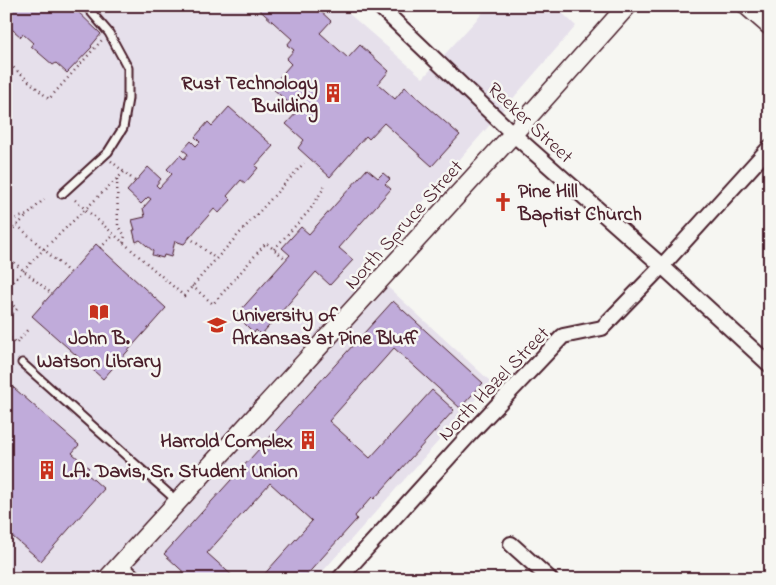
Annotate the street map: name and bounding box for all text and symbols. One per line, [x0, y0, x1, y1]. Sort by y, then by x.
place label: Rust Technology Building [181, 70, 318, 123]
street label: Reeker Street [480, 76, 579, 172]
building icon: Rust Technology Building [322, 82, 344, 104]
street label: North Spruce Street [339, 154, 471, 297]
place label: Pine Hill Baptist Church [517, 178, 642, 230]
church icon: Pine Hill Baptist Church [492, 191, 514, 213]
library icon: John B. Watson Library [88, 301, 110, 323]
place label: University of Arkansas at Pine Bluff [232, 302, 418, 354]
school or university icon: University of Arkansas at Pine Bluff [206, 314, 228, 336]
street label: North Hazel Street [432, 321, 557, 449]
place label: John B. Watson Library [37, 325, 161, 378]
place label: Harrold Complex [160, 428, 293, 457]
building icon: Harrold Complex [297, 429, 319, 451]
place label: L.A. Davis, Sr. Student Union [62, 458, 298, 487]
building icon: L.A. Davis, Sr. Student Union [36, 459, 58, 481]

